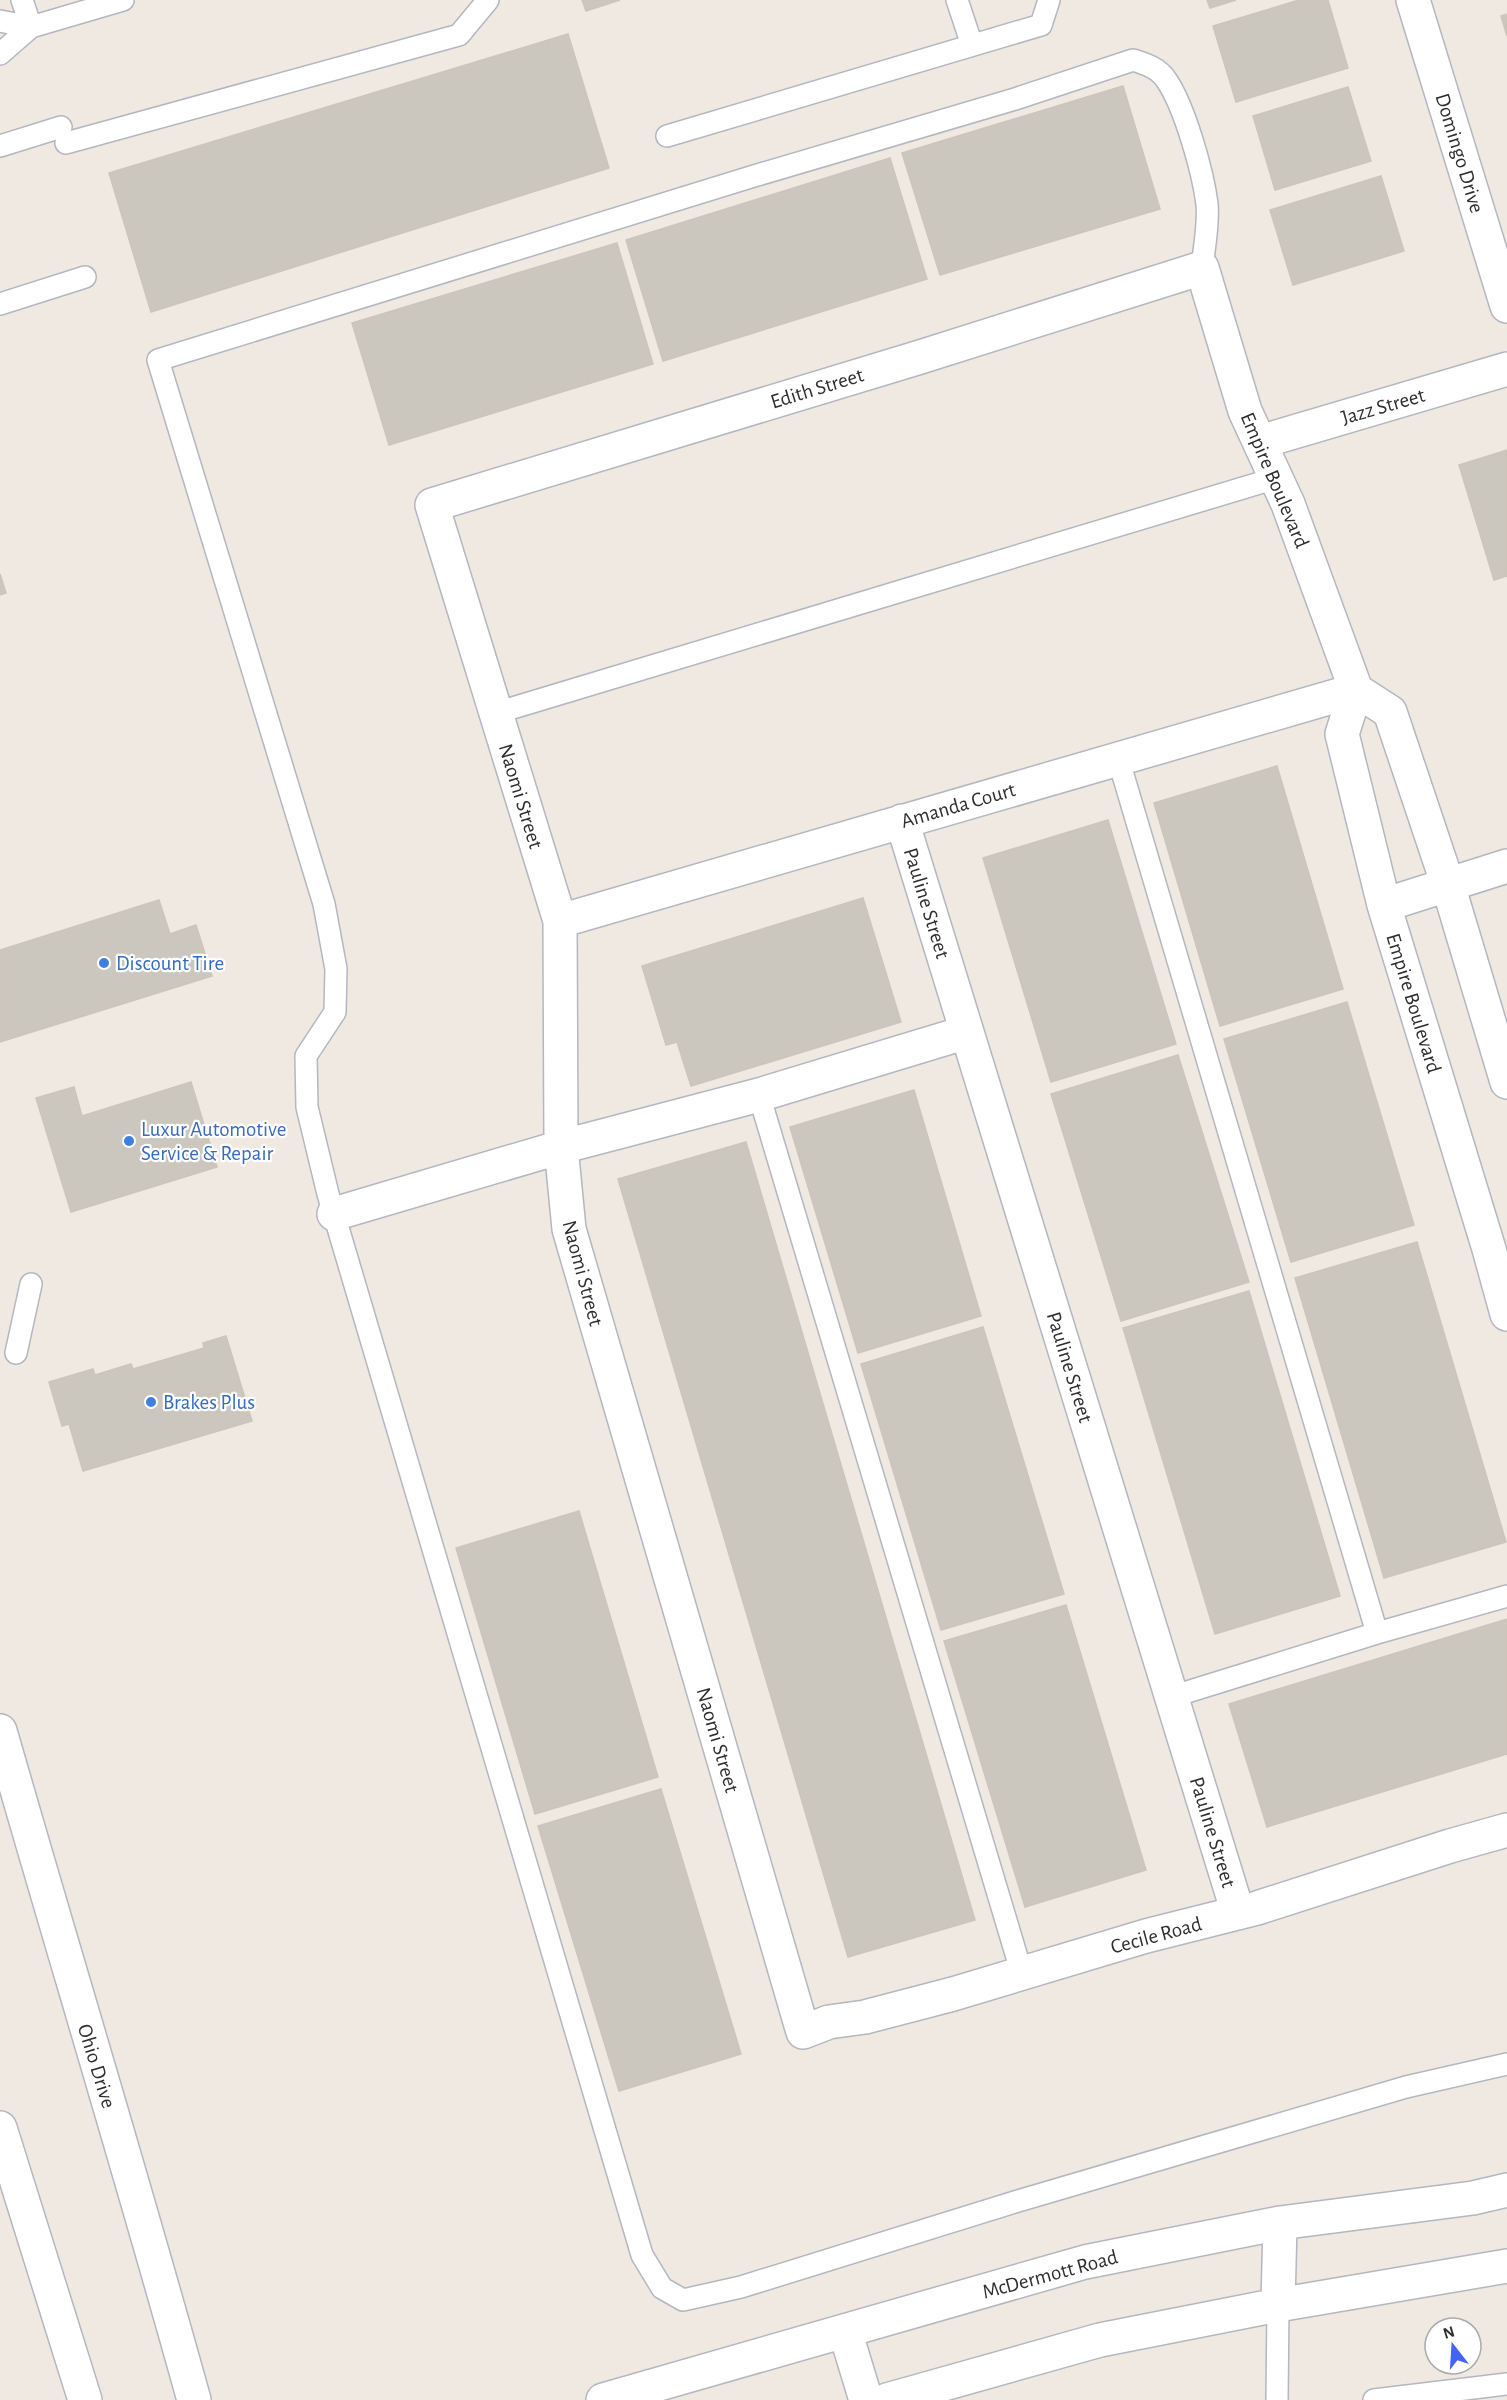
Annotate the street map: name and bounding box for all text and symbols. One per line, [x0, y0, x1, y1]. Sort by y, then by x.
street label: Domingo Drive [1431, 91, 1488, 216]
street label: Edith Street [768, 364, 866, 413]
street label: Jazz Street [1339, 384, 1428, 428]
street label: Empire Boulevard [1237, 409, 1313, 551]
street label: Naomi Street [495, 741, 547, 851]
street label: Amanda Court [899, 779, 1018, 832]
street label: Pauline Street [900, 845, 953, 961]
street label: Empire Boulevard [1382, 931, 1445, 1076]
place label: Discount Tire [116, 953, 224, 974]
marker: Discount Tire [97, 956, 111, 970]
place label: Luxur Automotive Service & Repair [141, 1119, 286, 1164]
marker: Luxur Automotive Service & Repair [122, 1134, 136, 1148]
street label: Naomi Street [558, 1218, 607, 1329]
street label: Pauline Street [1043, 1309, 1096, 1425]
place label: Brakes Plus [163, 1392, 255, 1413]
marker: Brakes Plus [144, 1395, 158, 1409]
street label: Naomi Street [692, 1685, 743, 1795]
street label: Pauline Street [1186, 1774, 1239, 1890]
street label: Cecile Road [1108, 1913, 1204, 1958]
street label: Ohio Drive [74, 2022, 119, 2111]
street label: McDermott Road [980, 2246, 1120, 2303]
north arrow [1423, 2316, 1483, 2376]
text: N [1441, 2323, 1457, 2342]

